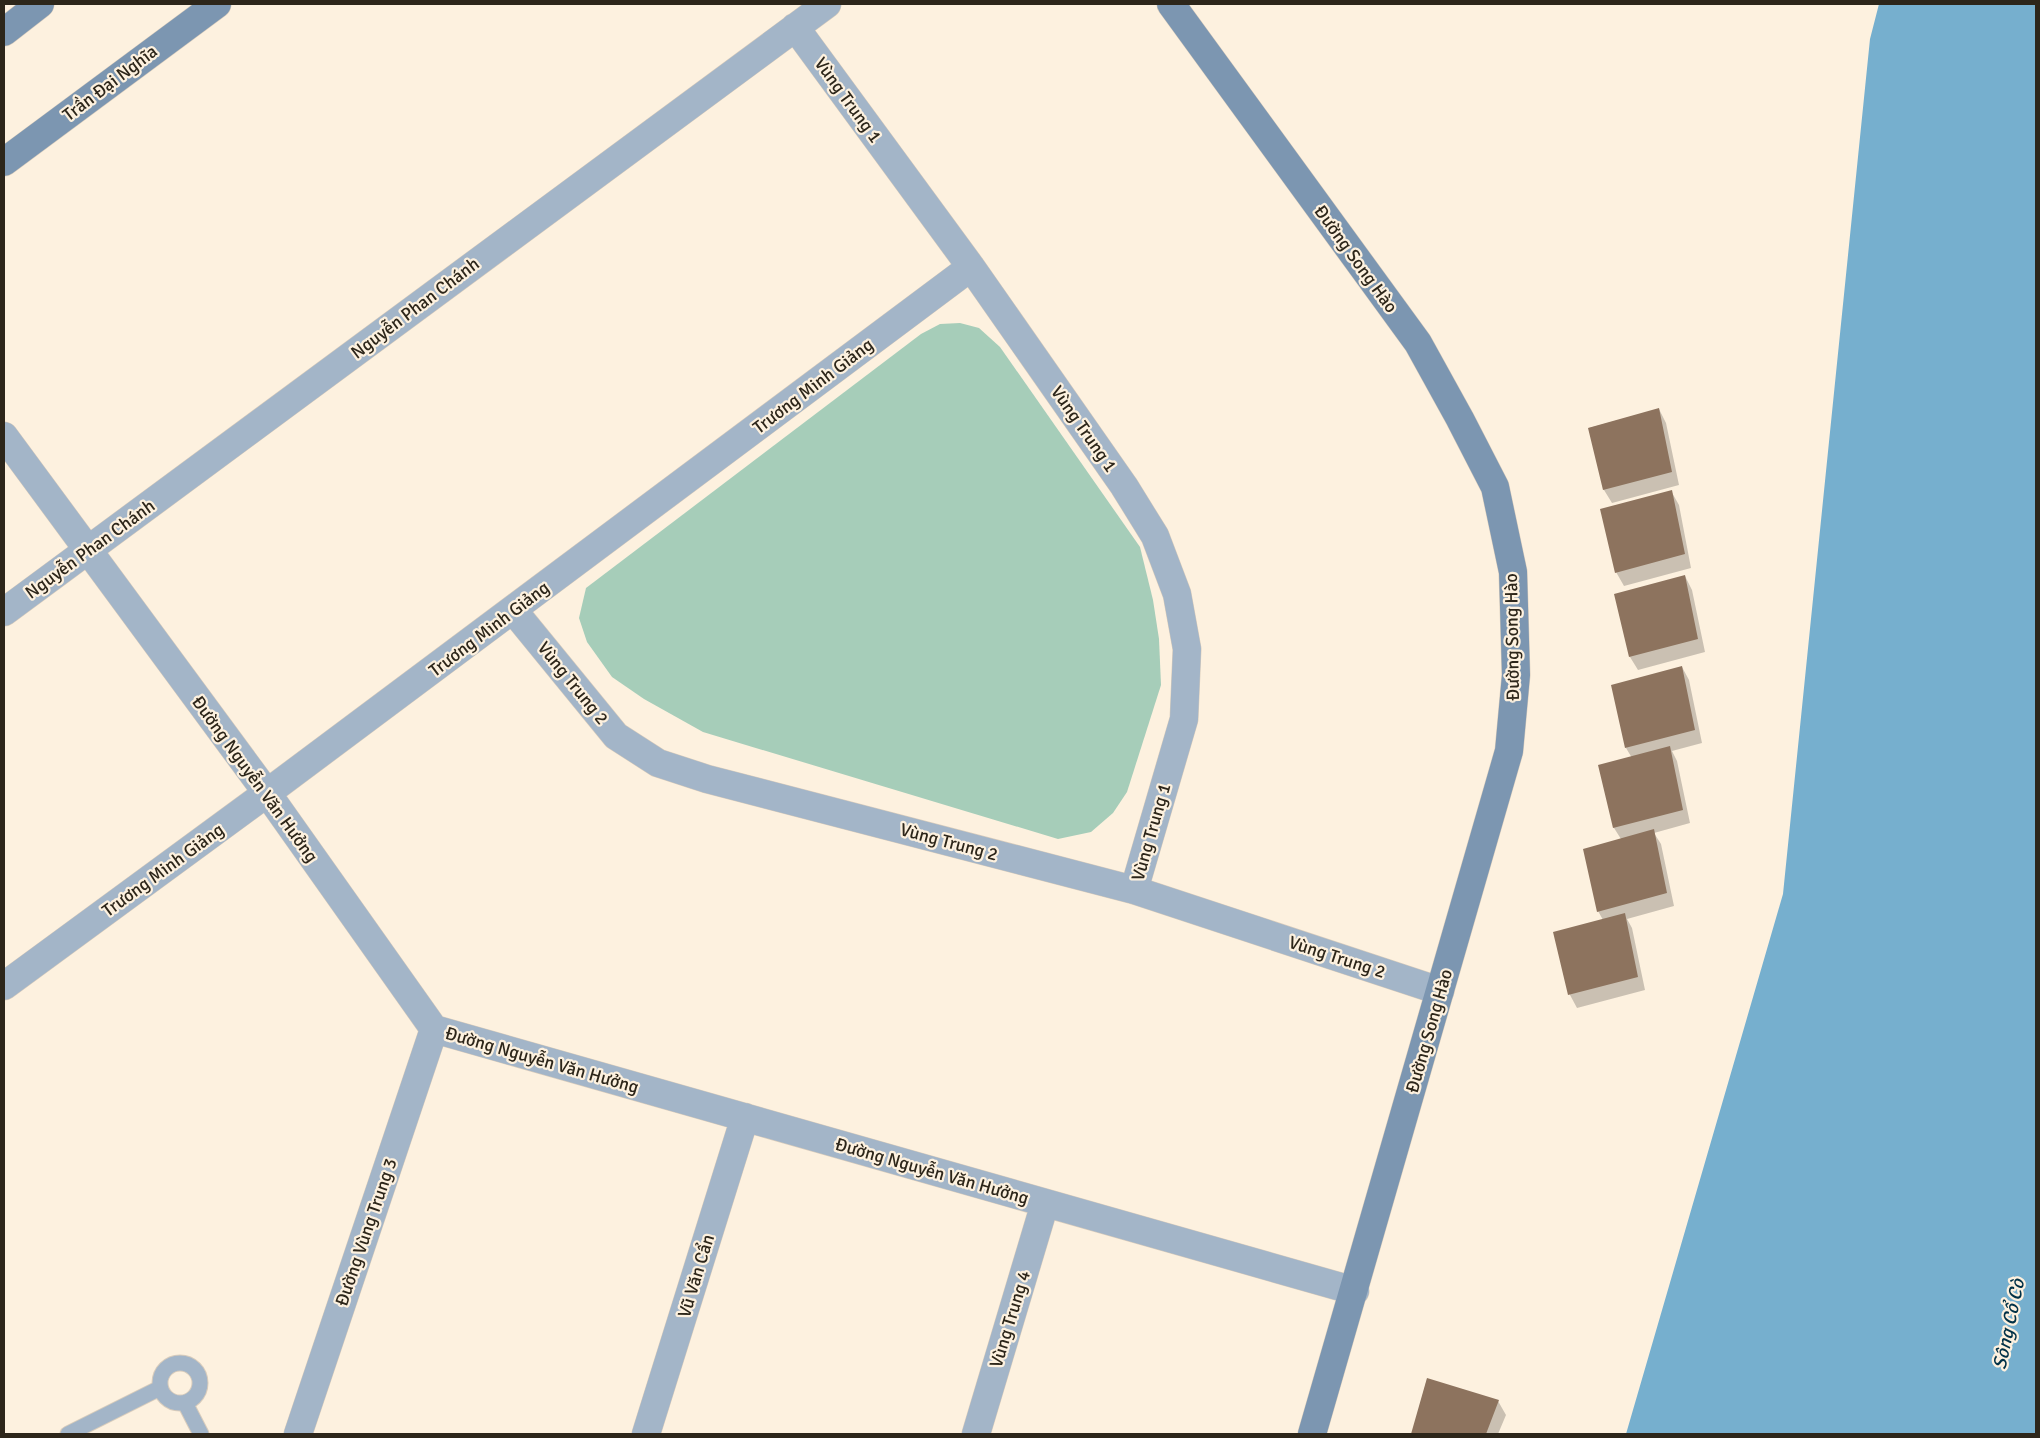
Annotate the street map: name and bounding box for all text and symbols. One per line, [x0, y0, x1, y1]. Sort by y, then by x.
street label: Trần Đại Nghĩa [58, 40, 162, 126]
street label: Vùng Trung 1 [810, 53, 886, 147]
street label: Đường Song Hào [1310, 201, 1402, 317]
street label: Nguyễn Phan Chánh [347, 253, 483, 363]
street label: Trương Minh Giảng [748, 334, 878, 438]
street label: Vùng Trung 1 [1046, 382, 1122, 476]
street label: Nguyễn Phan Chánh [21, 495, 159, 603]
street label: Đường Song Hào [1500, 573, 1524, 701]
street label: Trương Minh Giảng [424, 577, 554, 681]
street label: Vùng Trung 2 [533, 637, 613, 729]
street label: Đường Nguyễn Văn Hưởng [187, 691, 323, 867]
street label: Vùng Trung 1 [1127, 781, 1175, 883]
street label: Trương Minh Giảng [98, 818, 228, 922]
street label: Vùng Trung 2 [898, 818, 1000, 866]
street label: Vùng Trung 2 [1286, 931, 1388, 983]
street label: Đường Song Hào [1401, 967, 1457, 1095]
street label: Đường Nguyễn Văn Hưởng [443, 1022, 641, 1098]
street label: Đường Nguyễn Văn Hưởng [833, 1133, 1031, 1209]
street label: Đường Vùng Trung 3 [330, 1155, 402, 1309]
street label: Vũ Văn Cẩn [673, 1232, 719, 1320]
street label: Vùng Trung 4 [985, 1268, 1035, 1370]
water label: Sông Cổ Cò [1988, 1276, 2030, 1372]

